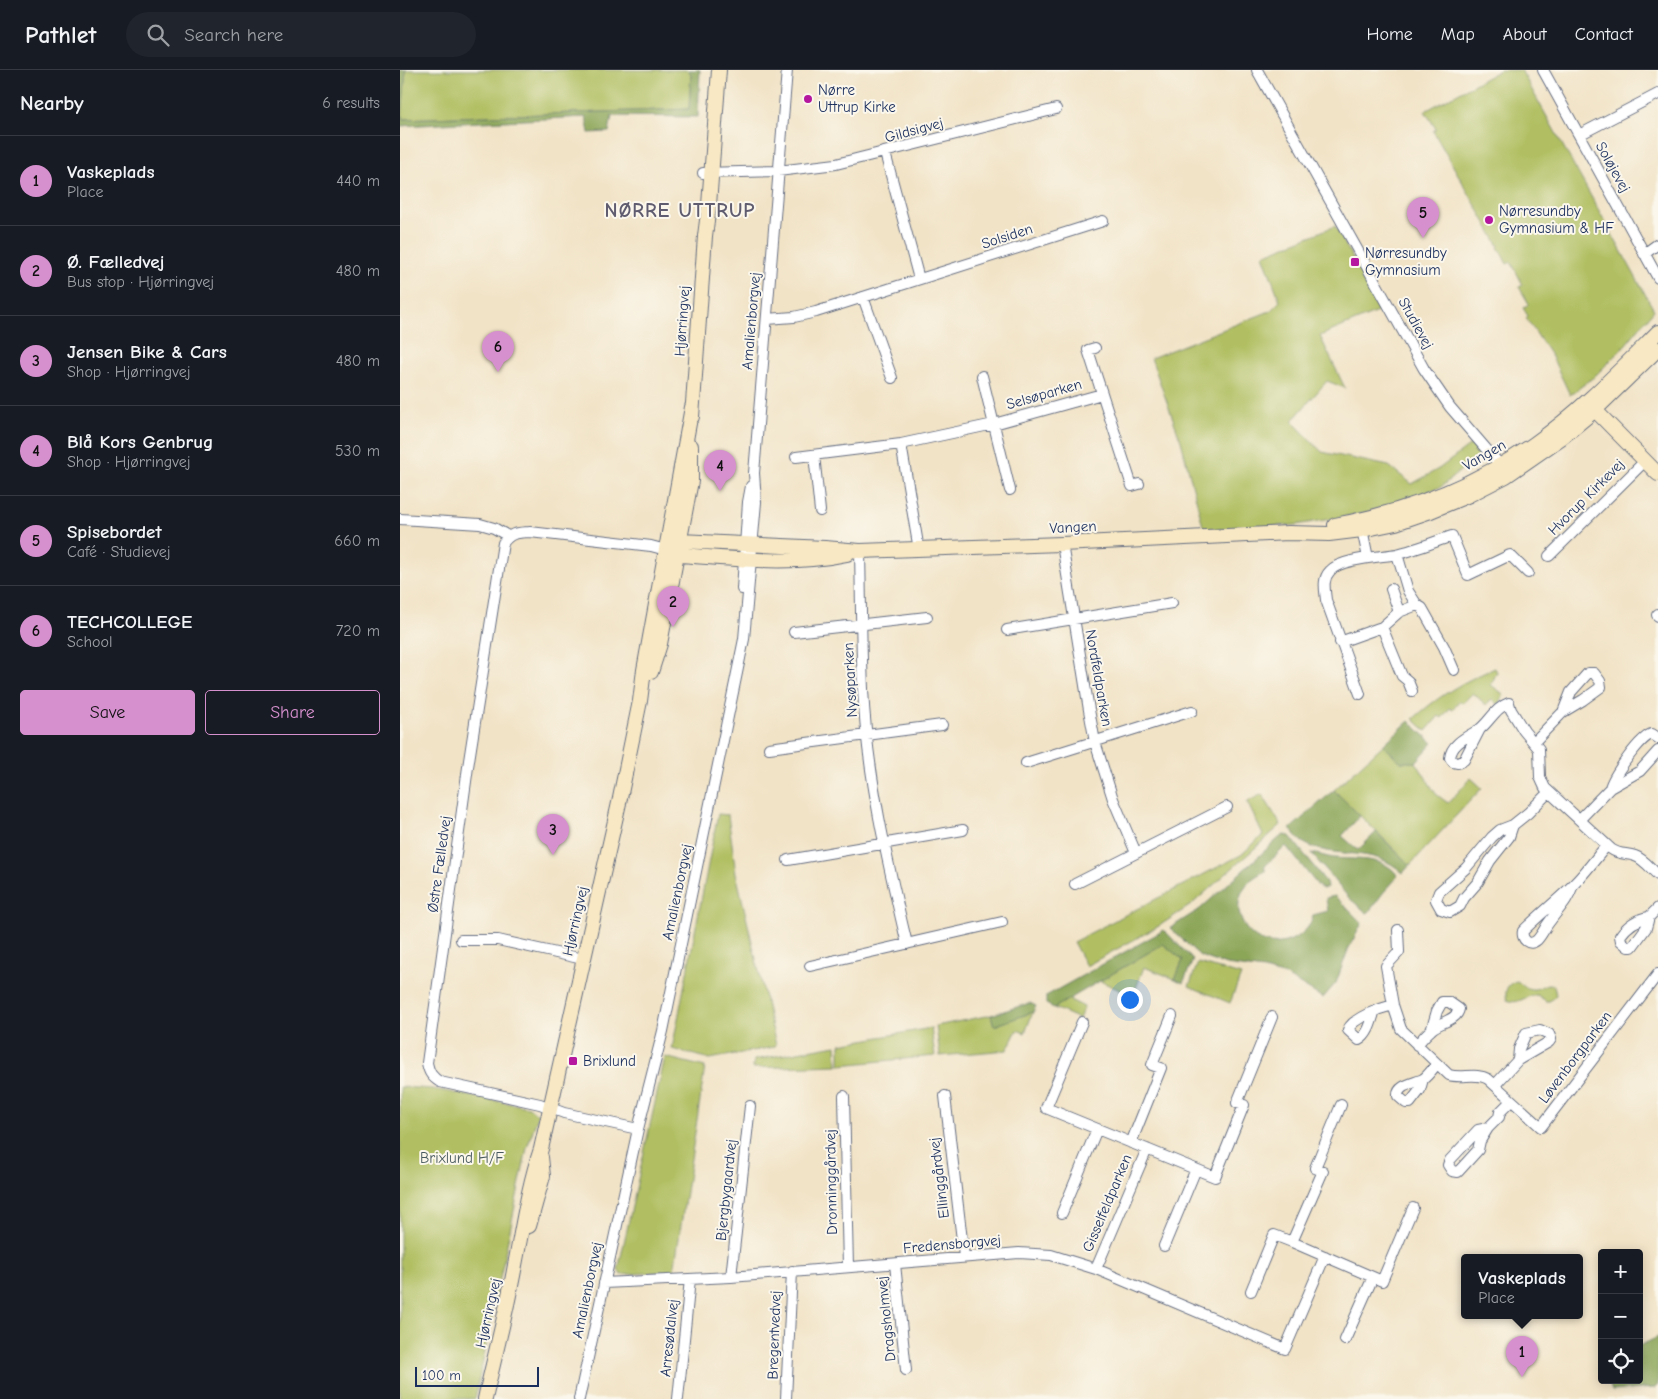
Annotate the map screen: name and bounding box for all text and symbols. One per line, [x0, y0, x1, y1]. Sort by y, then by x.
search box [126, 12, 476, 57]
text: Pathlet [25, 21, 96, 49]
icon: search [144, 21, 172, 49]
text: Search here [184, 24, 283, 46]
text: Home [1366, 24, 1413, 45]
text: Map [1441, 24, 1475, 45]
text: About [1503, 24, 1547, 45]
text: Contact [1575, 24, 1633, 45]
place label: Nørre Uttrup Kirke [818, 81, 896, 116]
text: Nearby [20, 91, 84, 115]
marker: Nørre Uttrup Kirke [802, 93, 814, 105]
text: 6 results [322, 94, 380, 112]
street label: Gildsigvej [883, 114, 945, 146]
street label: Soløjevej [1592, 138, 1634, 196]
text: Vaskeplads [67, 161, 155, 183]
text: 1 [33, 172, 39, 190]
text: 440 m [336, 172, 380, 190]
text: Place [67, 183, 103, 201]
pin: 5 [1407, 197, 1439, 238]
district label: NØRRE UTTRUP [605, 199, 755, 222]
place label: Nørresundby Gymnasium & HF [1499, 202, 1614, 237]
marker: Nørresundby Gymnasium & HF [1483, 214, 1495, 226]
street label: Solsiden [979, 219, 1035, 253]
place label: Nørresundby Gymnasium [1365, 244, 1447, 279]
text: Ø. Fælledvej [67, 251, 165, 273]
marker: Nørresundby Gymnasium [1349, 256, 1361, 268]
text: 2 [32, 262, 40, 280]
text: 480 m [336, 262, 380, 280]
street label: Amalienborgvej [738, 271, 764, 371]
text: Bus stop · Hjørringvej [67, 273, 214, 291]
street label: Hjørringvej [671, 285, 693, 357]
street label: Studievej [1395, 294, 1437, 352]
pin: 6 [482, 331, 514, 372]
text: Jensen Bike & Cars [67, 341, 227, 363]
text: 3 [32, 352, 40, 370]
text: 480 m [336, 352, 380, 370]
text: Shop · Hjørringvej [67, 363, 191, 381]
street label: Selsøparken [1004, 375, 1084, 413]
text: Blå Kors Genbrug [67, 431, 213, 453]
street label: Vangen [1459, 435, 1509, 475]
text: 4 [32, 442, 40, 460]
text: 530 m [335, 442, 380, 460]
pin: 4 [704, 450, 736, 491]
text: Shop · Hjørringvej [67, 453, 191, 471]
street label: Hvorup Kirkevej [1544, 455, 1628, 539]
street label: Vangen [1049, 517, 1097, 537]
text: Spisebordet [67, 521, 162, 543]
text: 5 [32, 532, 40, 550]
text: 660 m [334, 532, 380, 550]
text: Café · Studievej [67, 543, 170, 561]
pin: 2 [657, 586, 689, 627]
text: TECHCOLLEGE [67, 611, 192, 633]
text: 6 [32, 622, 40, 640]
text: 720 m [336, 622, 380, 640]
street label: Nordfeldparken [1082, 628, 1116, 728]
text: School [67, 633, 113, 651]
street label: Nysøparken [839, 642, 861, 718]
button: Save [20, 690, 195, 735]
button: Share [205, 690, 380, 735]
street label: Østre Fælledvej [423, 814, 455, 914]
pin: 3 [537, 814, 569, 855]
street label: Amalienborgvej [658, 842, 696, 942]
street label: Hjørringvej [558, 884, 592, 958]
your location [1117, 987, 1143, 1013]
street label: Løvenborgparken [1535, 1007, 1615, 1107]
place label: Brixlund [583, 1052, 636, 1070]
marker: Brixlund [567, 1055, 579, 1067]
street label: Dronninggårdvej [821, 1129, 841, 1235]
street label: Ellinggårdvej [925, 1136, 953, 1220]
street label: Bjergbygaardvej [712, 1138, 740, 1242]
park label: Brixlund H/F [420, 1149, 504, 1167]
street label: Gisselfeldparken [1078, 1151, 1136, 1255]
street label: Fredensborgvej [902, 1231, 1002, 1257]
street label: Amalienborgvej [568, 1240, 606, 1340]
map controls [1598, 1249, 1643, 1384]
button: + [1598, 1249, 1643, 1294]
popup [1461, 1254, 1583, 1319]
text: Vaskeplads [1478, 1267, 1566, 1289]
street label: Dragsholmvej [873, 1275, 899, 1363]
street label: Hjørringvej [471, 1276, 505, 1350]
text: Place [1478, 1289, 1515, 1307]
street label: Bregentvedvej [763, 1290, 785, 1380]
button: − [1598, 1294, 1643, 1339]
street label: Arresødalvej [656, 1298, 682, 1378]
pin: 1 [1506, 1336, 1538, 1377]
button: locate [1598, 1339, 1643, 1384]
scale bar [415, 1364, 539, 1387]
text: 100 m [422, 1367, 461, 1384]

